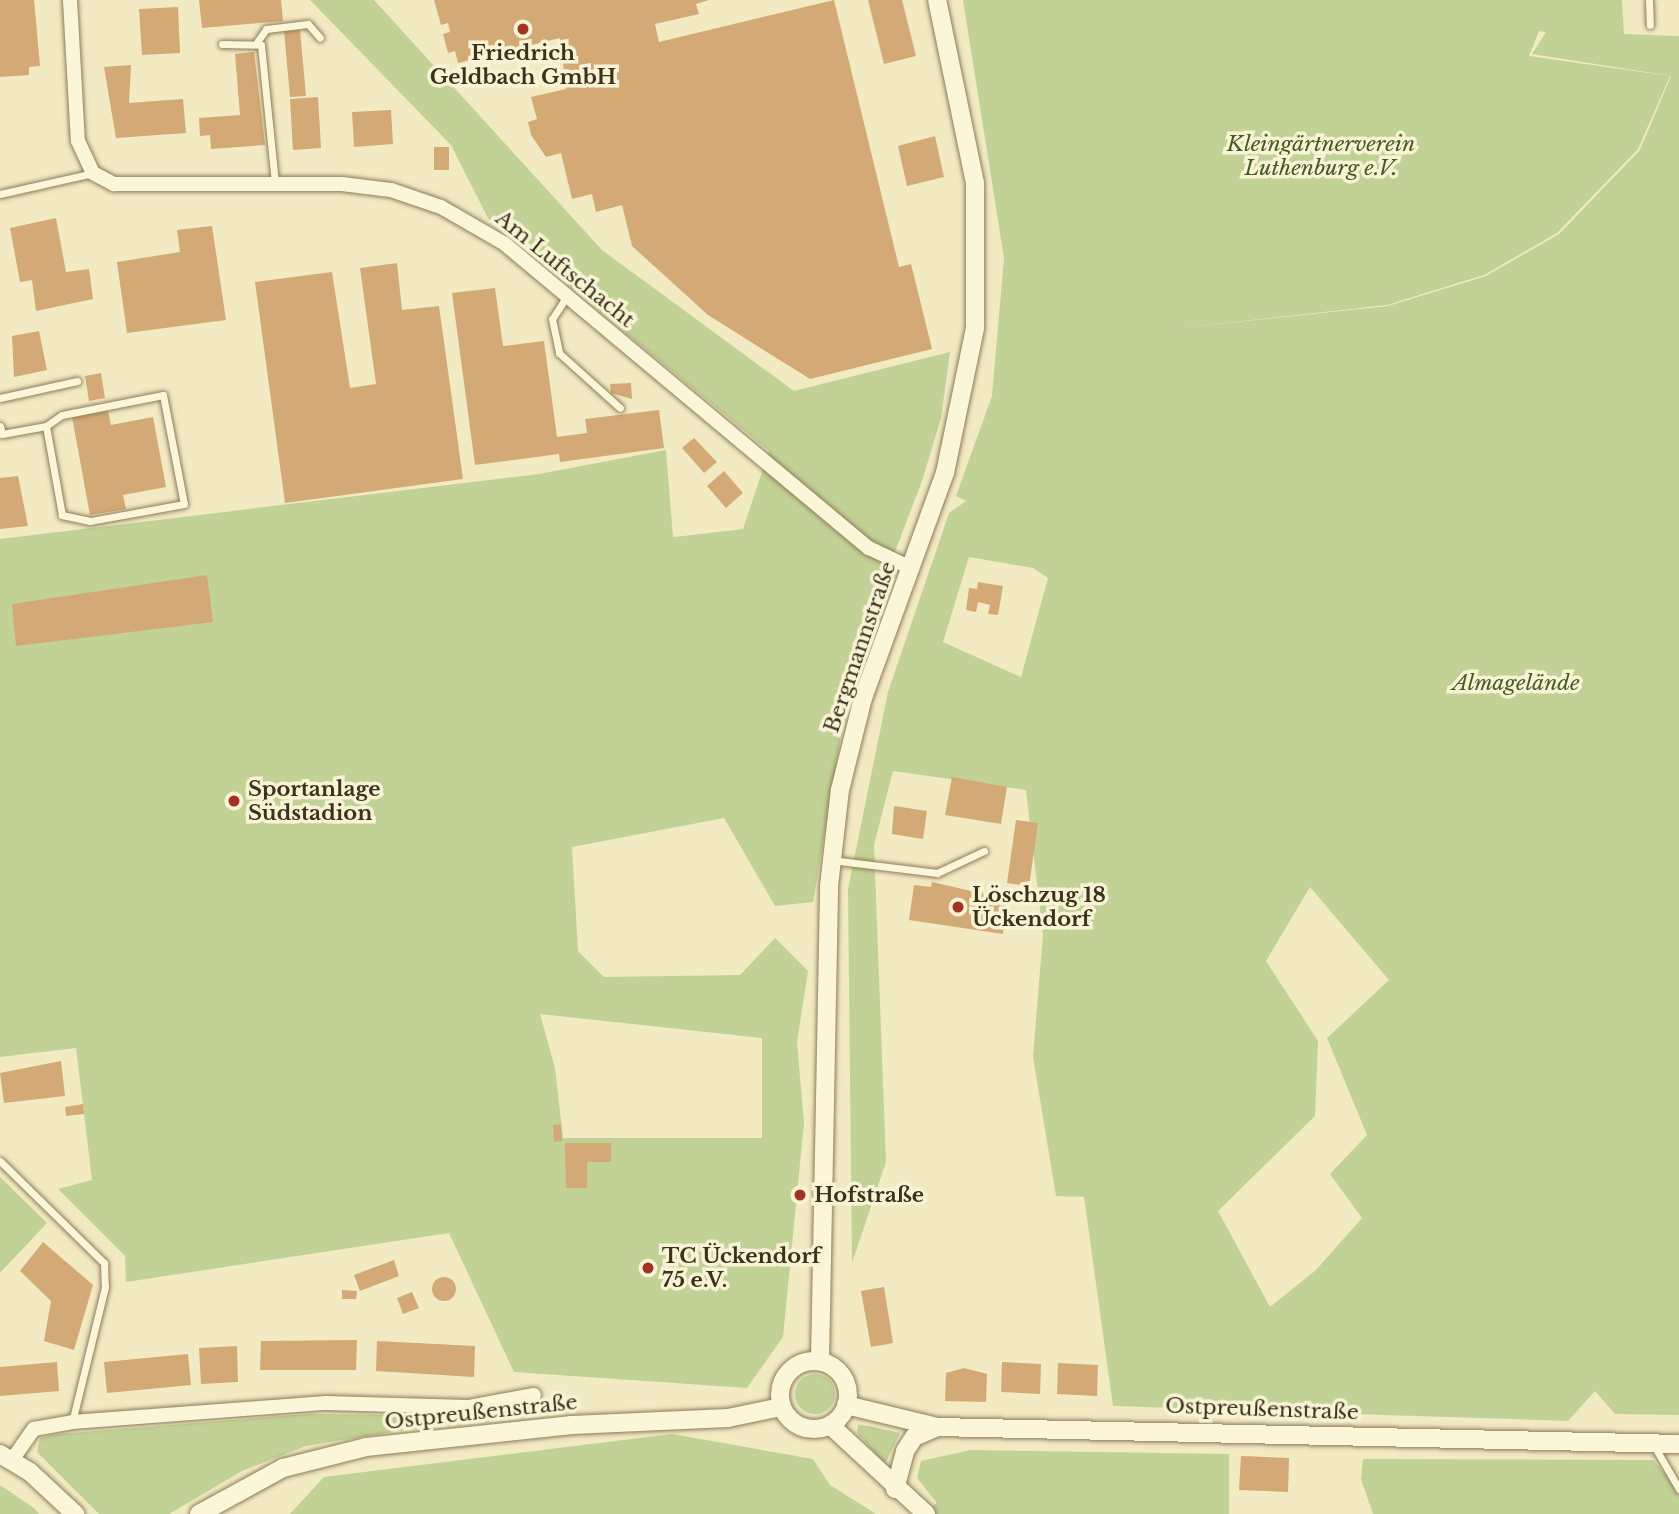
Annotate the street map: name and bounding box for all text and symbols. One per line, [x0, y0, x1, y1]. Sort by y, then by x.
marker: Friedrich Geldbach GmbH [515, 21, 531, 37]
place label: Friedrich Geldbach GmbH [430, 40, 616, 90]
park label: Kleingärtnerverein Luthenburg e.V. [1227, 131, 1415, 181]
street label: Am Luftschacht [491, 205, 639, 333]
street label: Bergmannstraße [819, 558, 901, 736]
park label: Almagelände [1453, 670, 1579, 696]
place label: Sportanlage Südstadion [248, 776, 381, 826]
marker: Sportanlage Südstadion [226, 793, 242, 809]
place label: Löschzug 18 Ückendorf [972, 882, 1106, 932]
marker: Löschzug 18 Ückendorf [950, 899, 966, 915]
place label: Hofstraße [814, 1182, 924, 1208]
marker: Hofstraße [792, 1187, 808, 1203]
place label: TC Ückendorf 75 e.V. [662, 1243, 821, 1293]
marker: TC Ückendorf 75 e.V. [640, 1260, 656, 1276]
street label: Ostpreußenstraße [383, 1389, 579, 1435]
street label: Ostpreußenstraße [1165, 1393, 1359, 1425]

